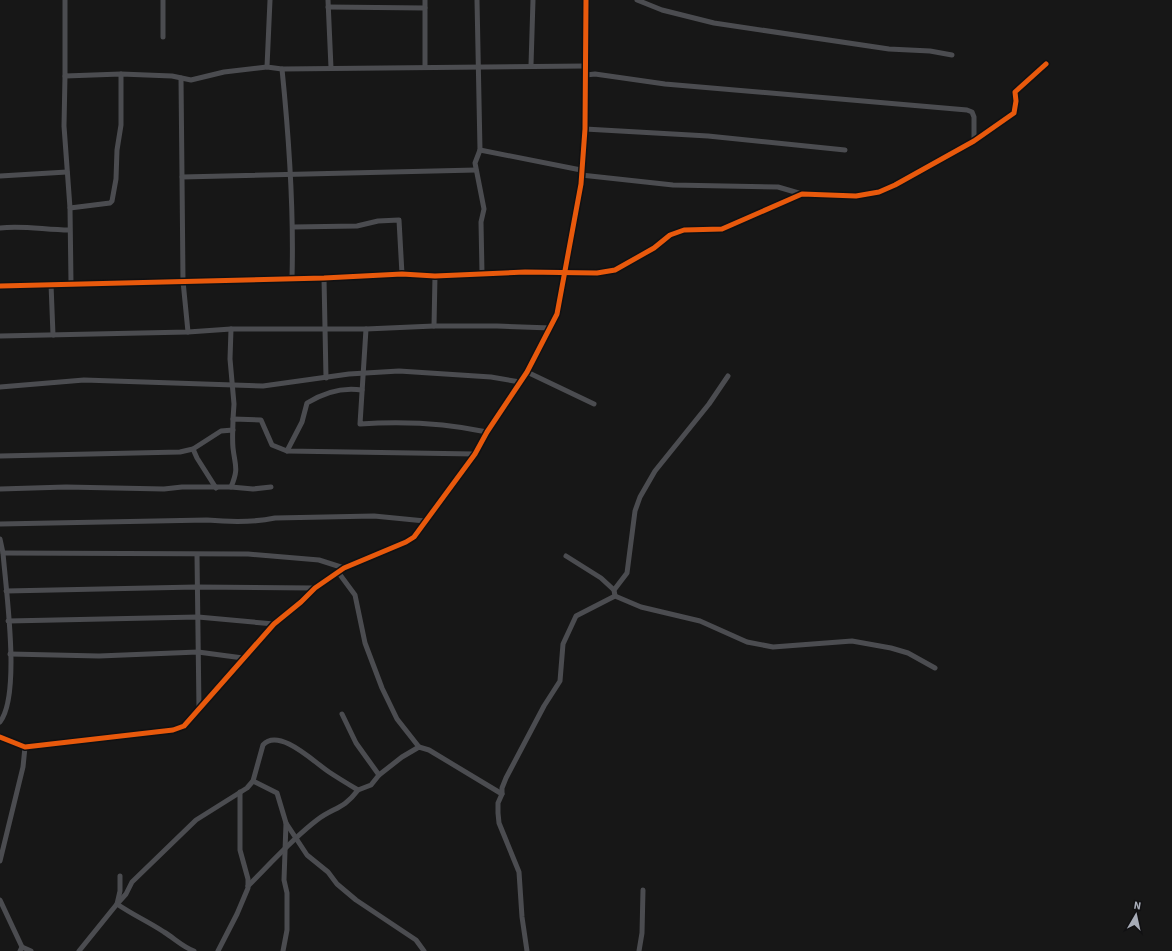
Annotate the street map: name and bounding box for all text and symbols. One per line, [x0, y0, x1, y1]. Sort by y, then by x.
north arrow [1116, 895, 1156, 935]
text: N [1133, 898, 1142, 914]

